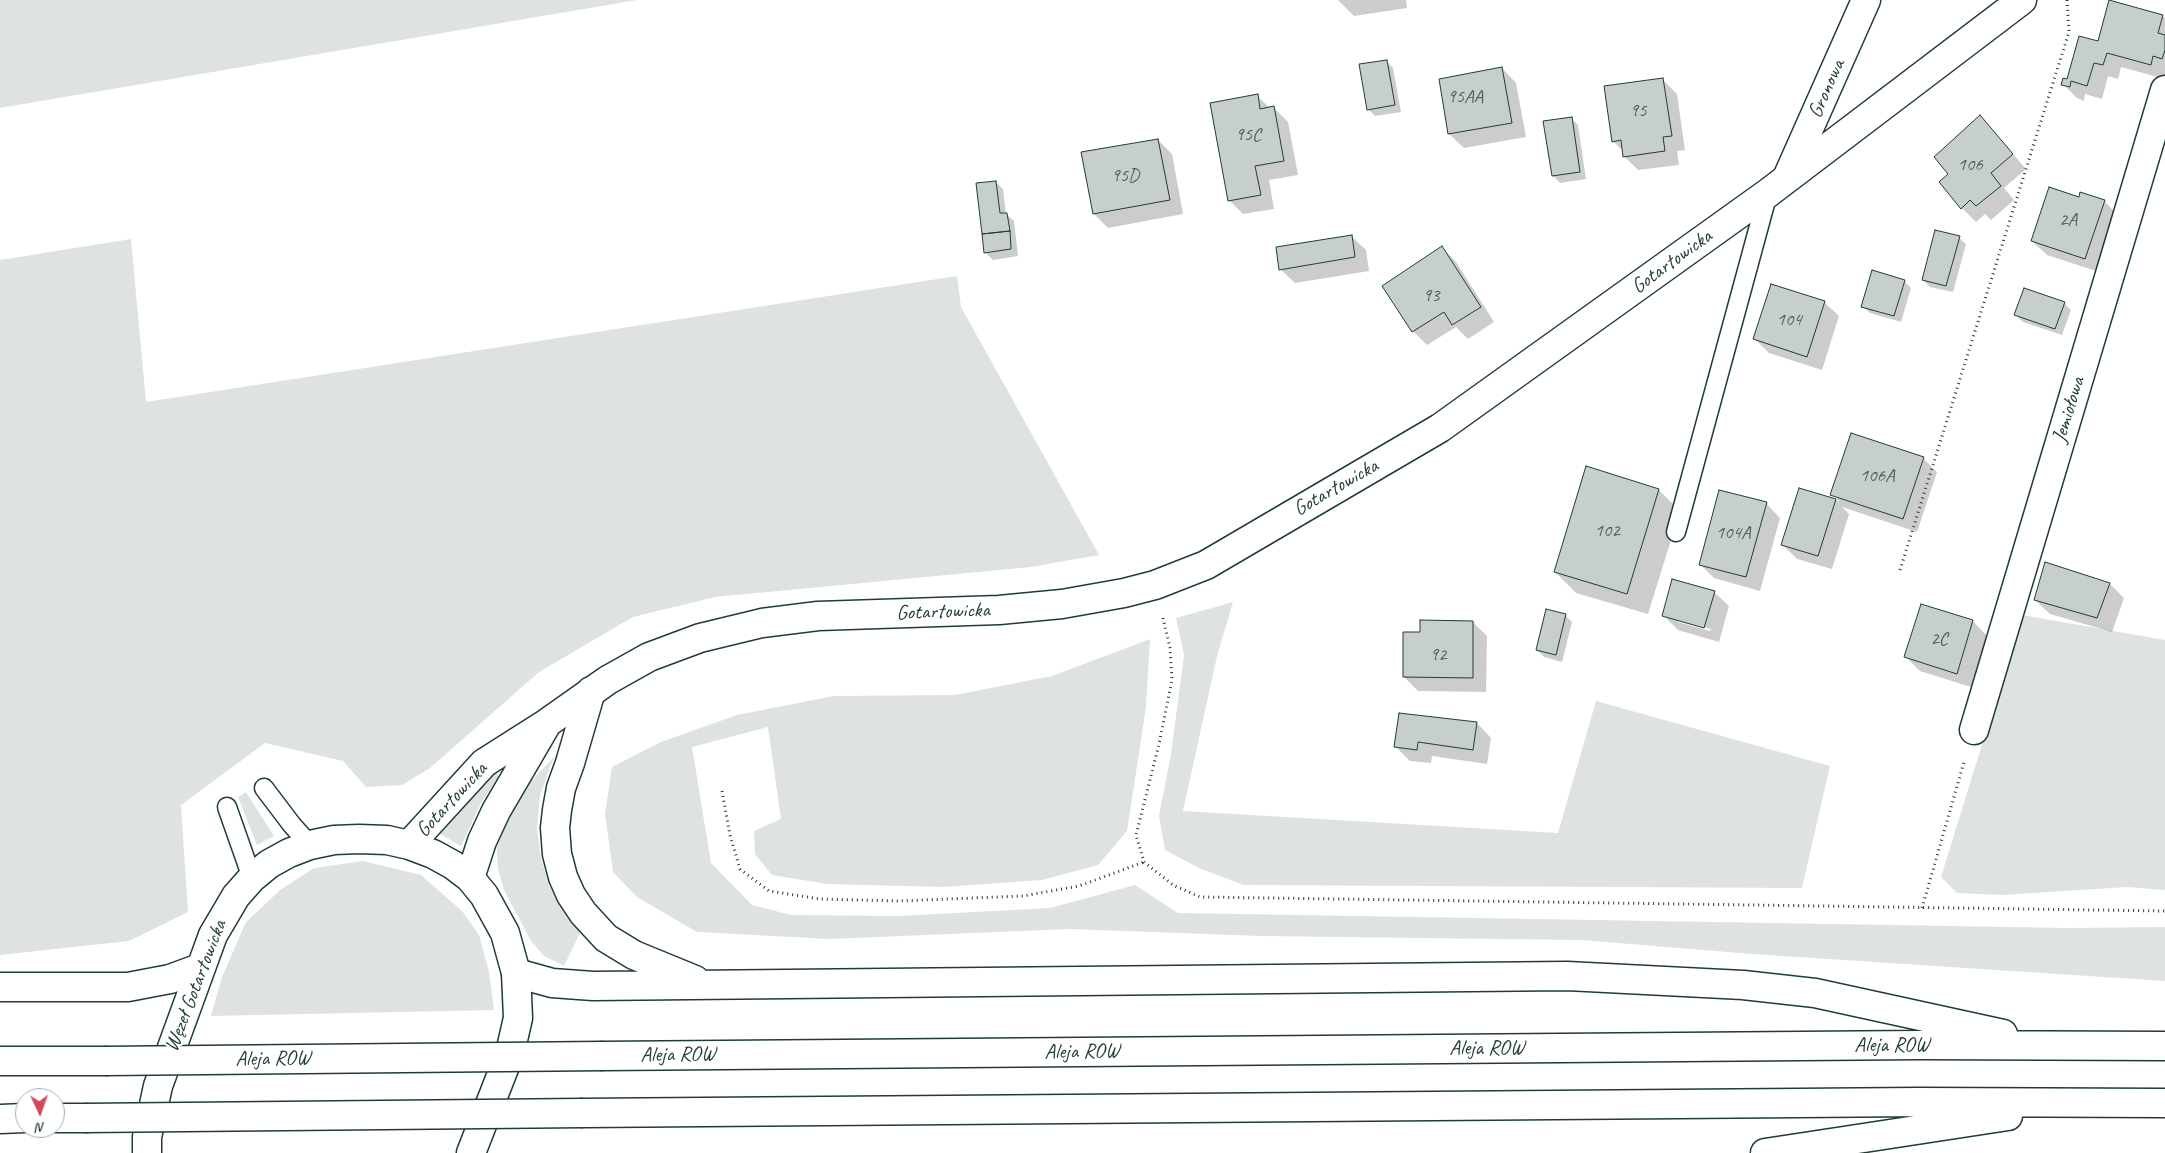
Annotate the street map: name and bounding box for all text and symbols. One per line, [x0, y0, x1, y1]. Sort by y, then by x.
street label: Gronowa [1803, 56, 1851, 122]
house number: 95AA [1447, 86, 1483, 108]
house number: 95 [1629, 100, 1647, 122]
house number: 95C [1235, 124, 1261, 146]
house number: 106 [1957, 154, 1983, 176]
house number: 95D [1111, 165, 1139, 187]
house number: 2A [2059, 209, 2077, 231]
street label: Gotartowicka [1627, 224, 1717, 300]
house number: 93 [1422, 285, 1440, 307]
house number: 104 [1776, 309, 1802, 331]
street label: Jemiołowa [2047, 374, 2091, 446]
street label: Gotartowicka [1289, 454, 1383, 522]
house number: 106A [1859, 465, 1895, 487]
house number: 102 [1594, 520, 1620, 542]
house number: 104A [1715, 522, 1751, 544]
street label: Gotartowicka [896, 598, 990, 626]
house number: 2C [1930, 628, 1948, 650]
house number: 92 [1429, 644, 1447, 666]
street label: Gotartowicka [411, 757, 493, 843]
street label: Węzeł Gotartowicka [159, 917, 233, 1055]
street label: Aleja ROW [1854, 1032, 1930, 1058]
street label: Aleja ROW [1449, 1035, 1525, 1061]
street label: Aleja ROW [1044, 1039, 1120, 1065]
street label: Aleja ROW [640, 1042, 716, 1068]
street label: Aleja ROW [235, 1046, 311, 1072]
north arrow [15, 1088, 65, 1138]
text: N [36, 1119, 46, 1136]

